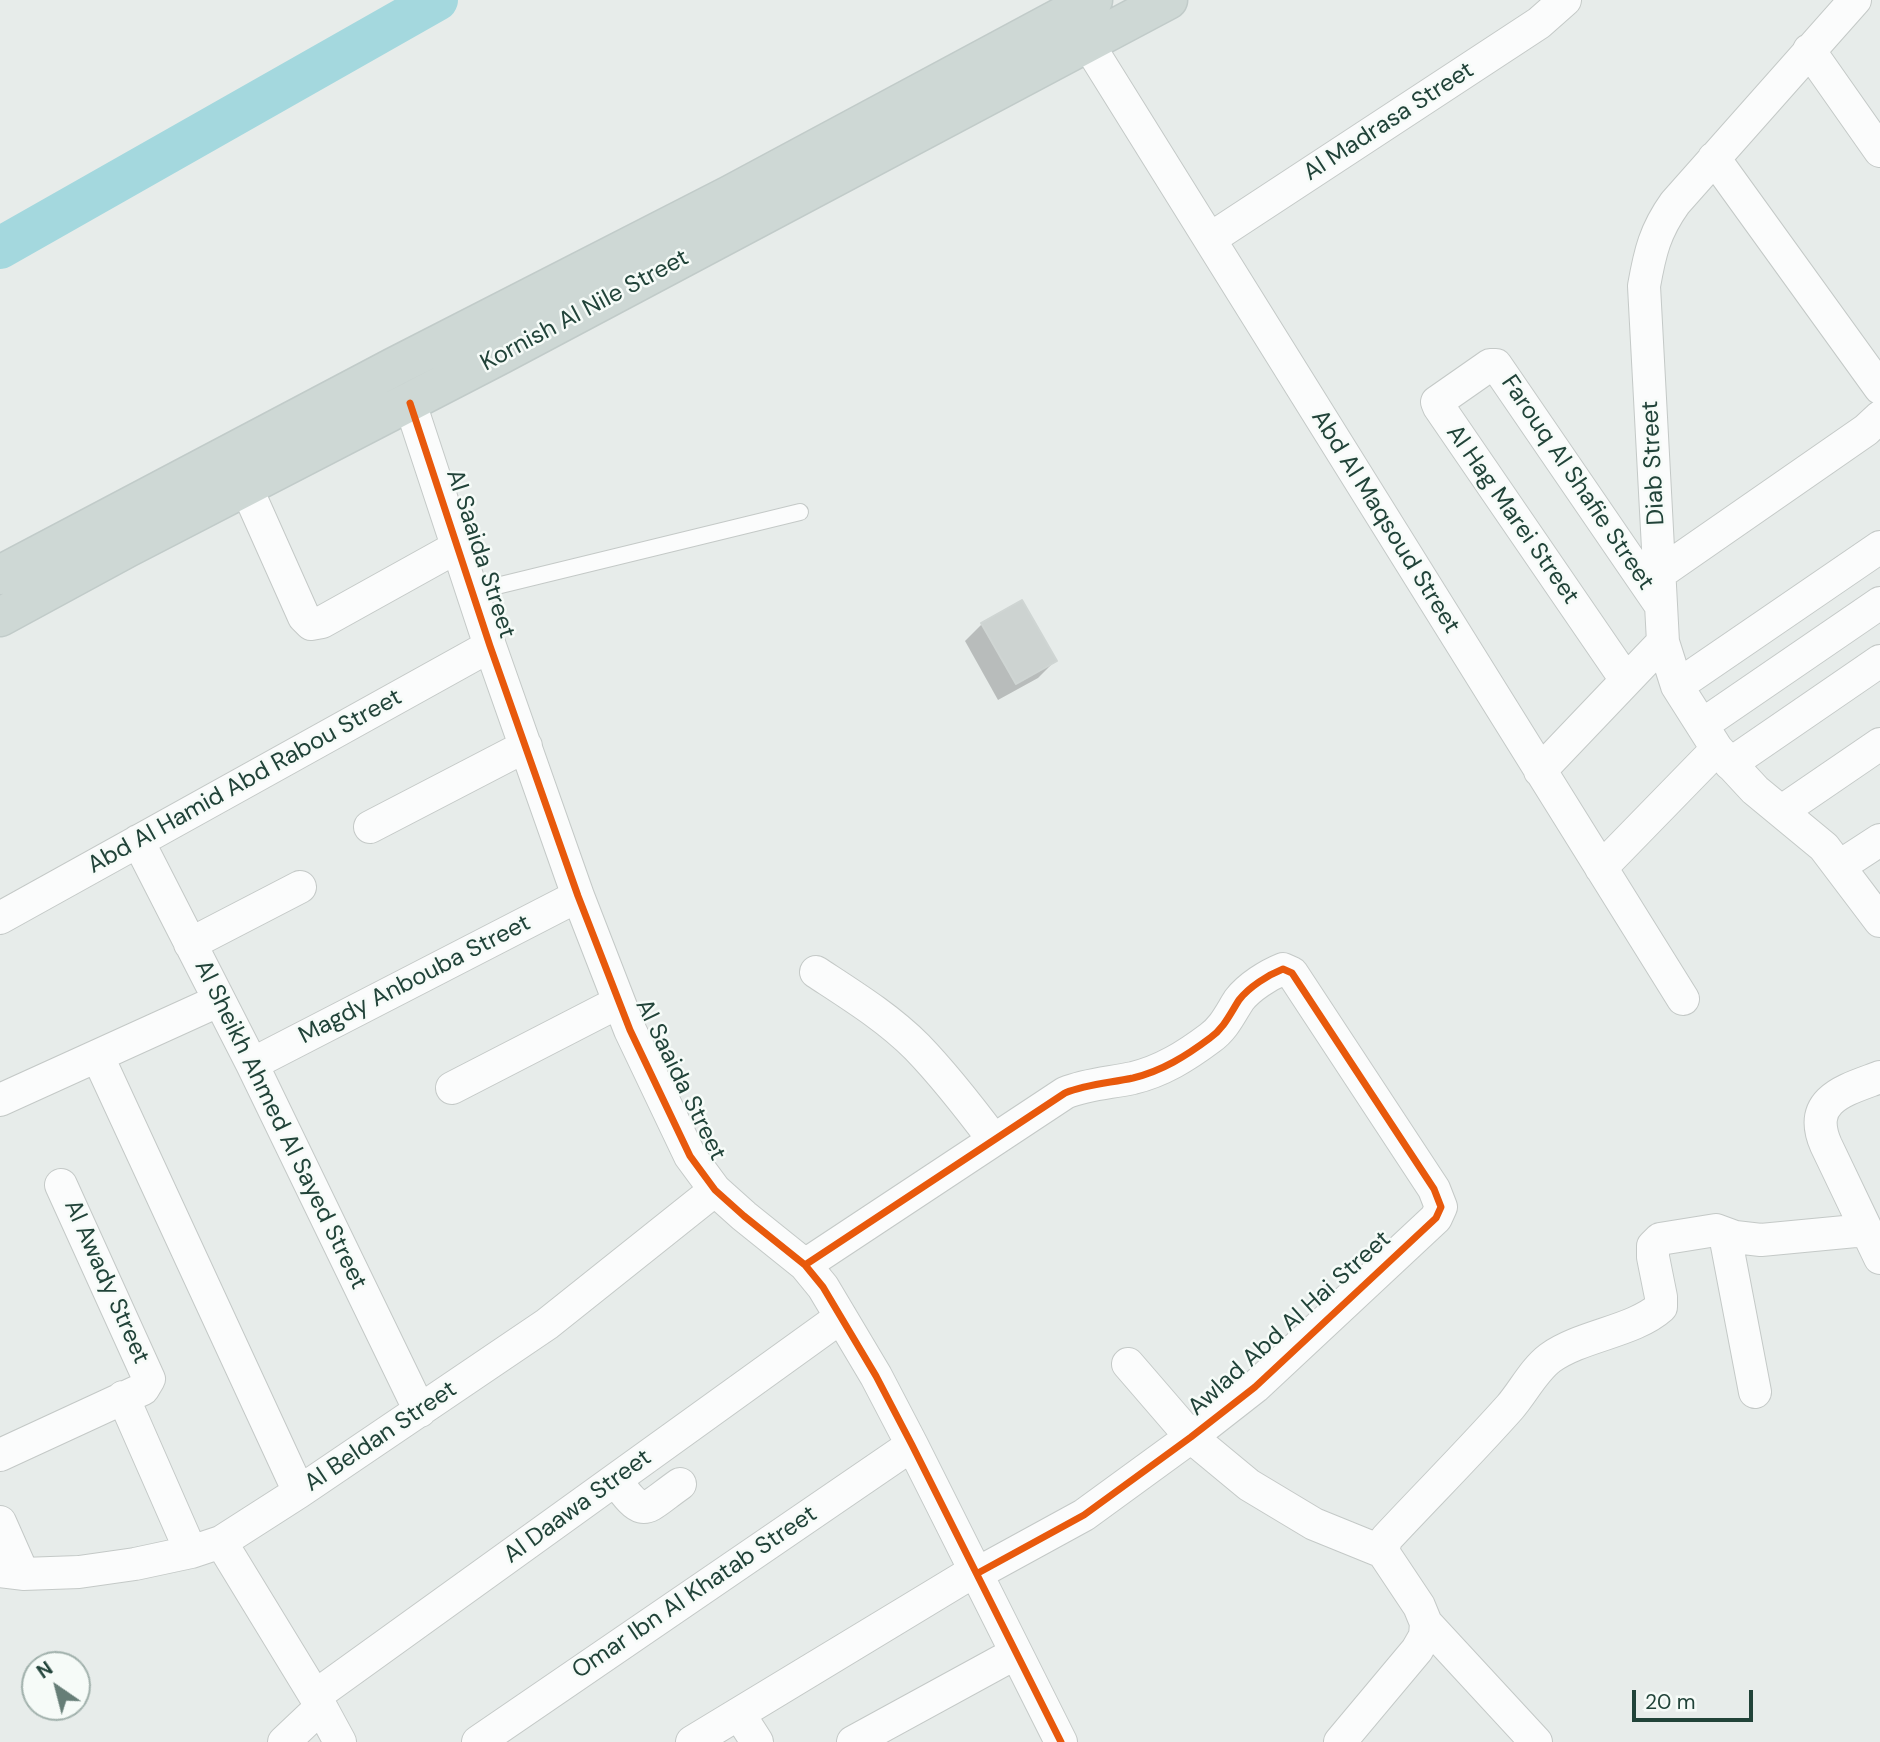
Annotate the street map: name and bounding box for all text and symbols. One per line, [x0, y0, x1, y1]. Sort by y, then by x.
street label: Al Madrasa Street [1298, 56, 1480, 188]
street label: Kornish Al Nile Street [476, 244, 694, 378]
street label: Farouq Al Shafie Street [1494, 370, 1660, 596]
street label: Diab Street [1636, 400, 1672, 526]
street label: Abd Al Maqsoud Street [1304, 405, 1466, 639]
street label: Al Hag Marei Street [1439, 420, 1585, 610]
street label: Al Saaida Street [439, 466, 521, 642]
street label: Abd Al Hamid Abd Rabou Street [83, 683, 407, 881]
street label: Magdy Anbouba Street [294, 909, 536, 1051]
street label: Al Sheikh Ahmed Al Sayed Street [188, 956, 372, 1294]
street label: Al Saaida Street [628, 995, 732, 1165]
street label: Al Awady Street [57, 1196, 155, 1368]
street label: Awlad Abd Al Hai Street [1183, 1225, 1397, 1423]
street label: Al Beldan Street [299, 1375, 463, 1499]
street label: Al Daawa Street [499, 1444, 657, 1570]
street label: Omar Ibn Al Khatab Street [567, 1500, 823, 1686]
north arrow [21, 1651, 91, 1721]
text: N [32, 1656, 58, 1684]
scale bar [1635, 1676, 1756, 1720]
text: 20 m [1645, 1688, 1696, 1716]

